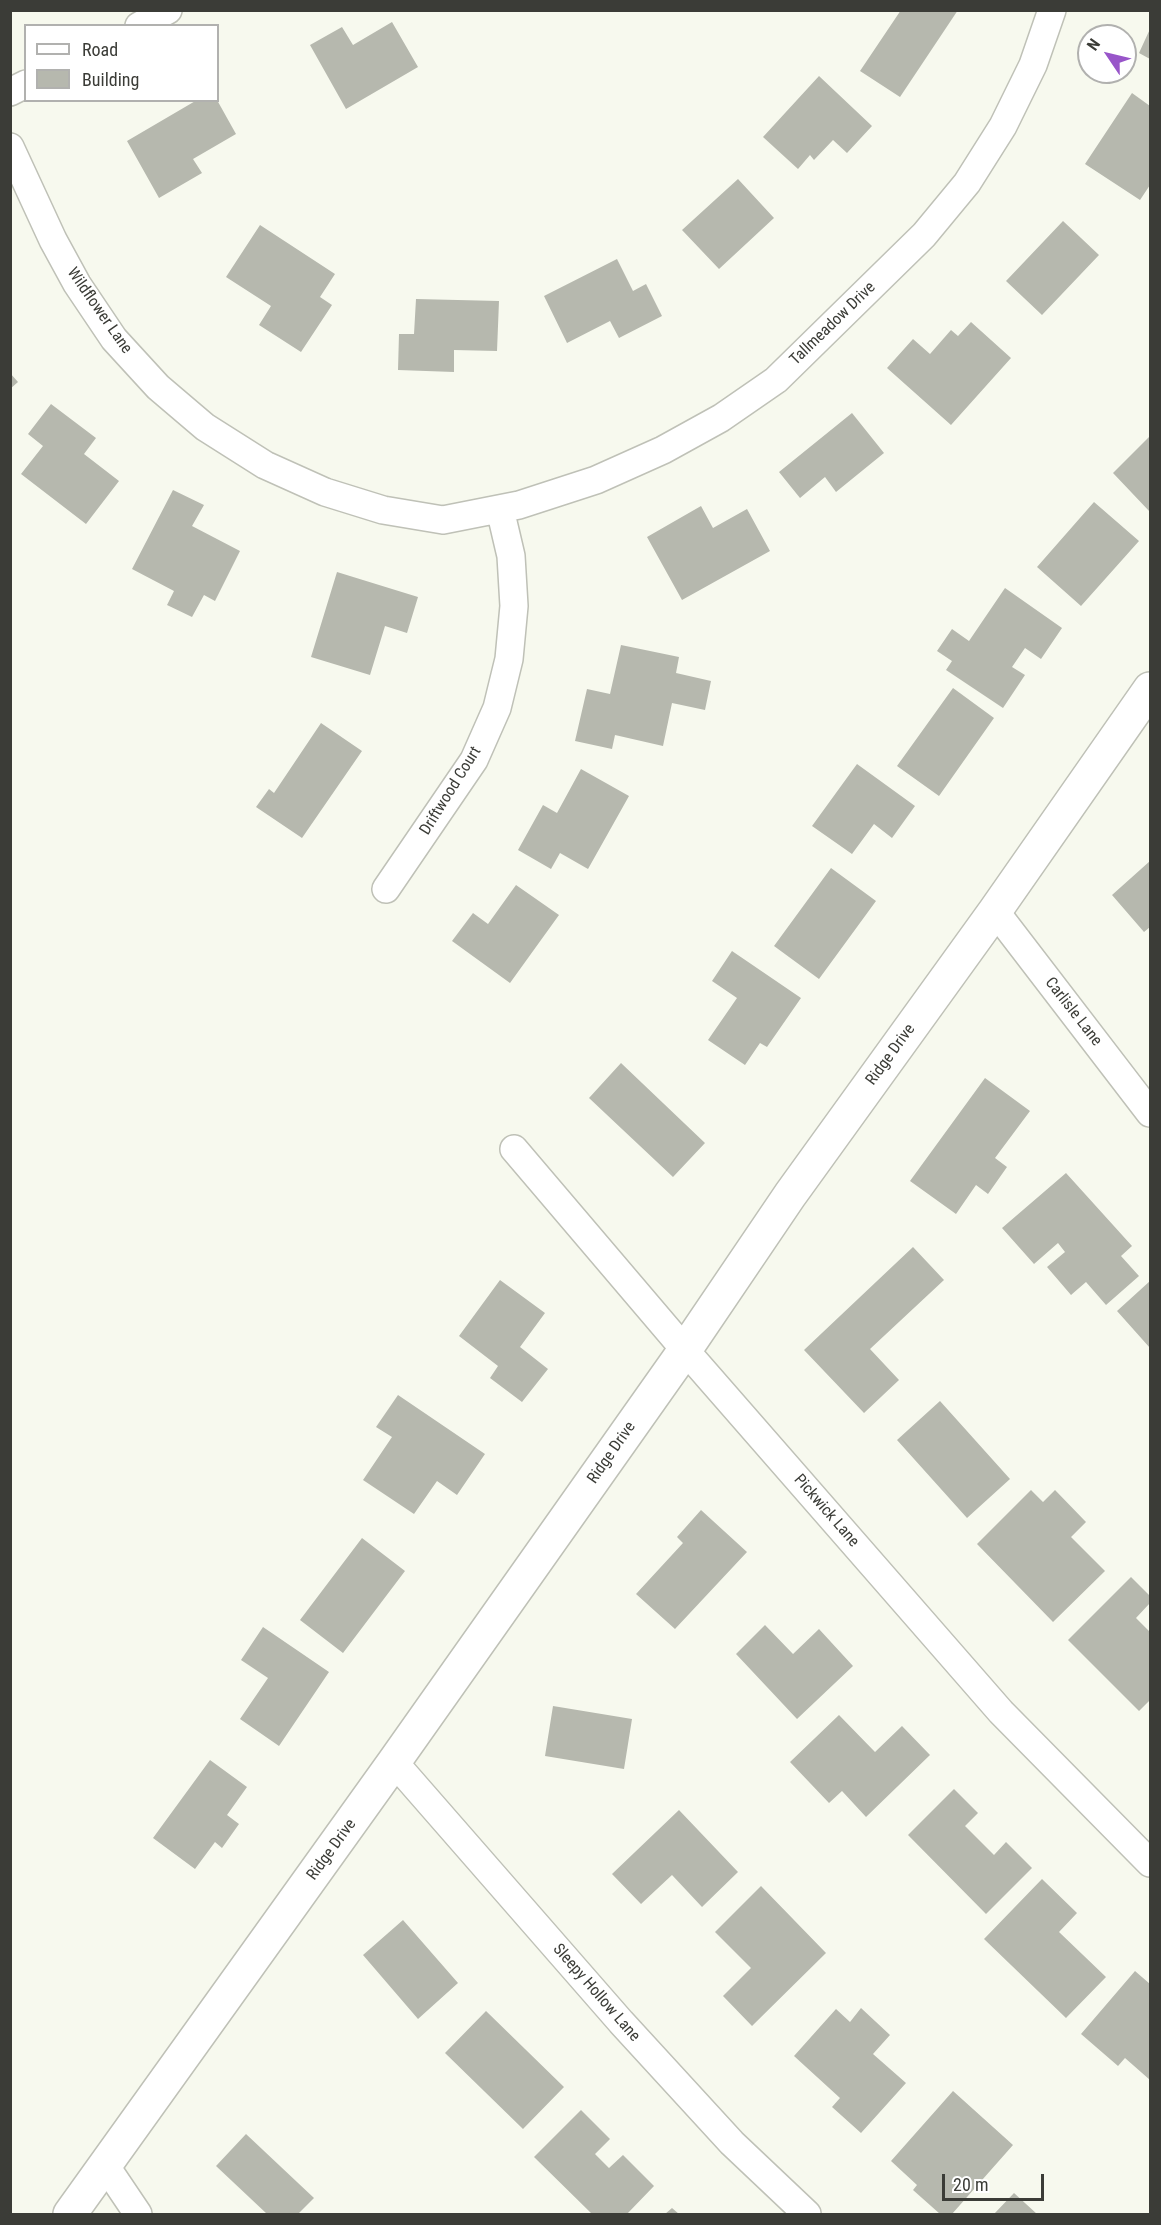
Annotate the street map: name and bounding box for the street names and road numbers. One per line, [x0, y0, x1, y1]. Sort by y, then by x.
street label: Wildflower Lane [62, 264, 136, 358]
street label: Tallmeadow Drive [786, 278, 880, 370]
street label: Driftwood Court [416, 743, 486, 839]
street label: Carlisle Lane [1040, 974, 1106, 1050]
street label: Ridge Drive [862, 1021, 920, 1089]
street label: Ridge Drive [584, 1418, 640, 1488]
street label: Pickwick Lane [789, 1471, 863, 1551]
street label: Ridge Drive [303, 1816, 361, 1884]
street label: Sleepy Hollow Lane [548, 1940, 644, 2046]

